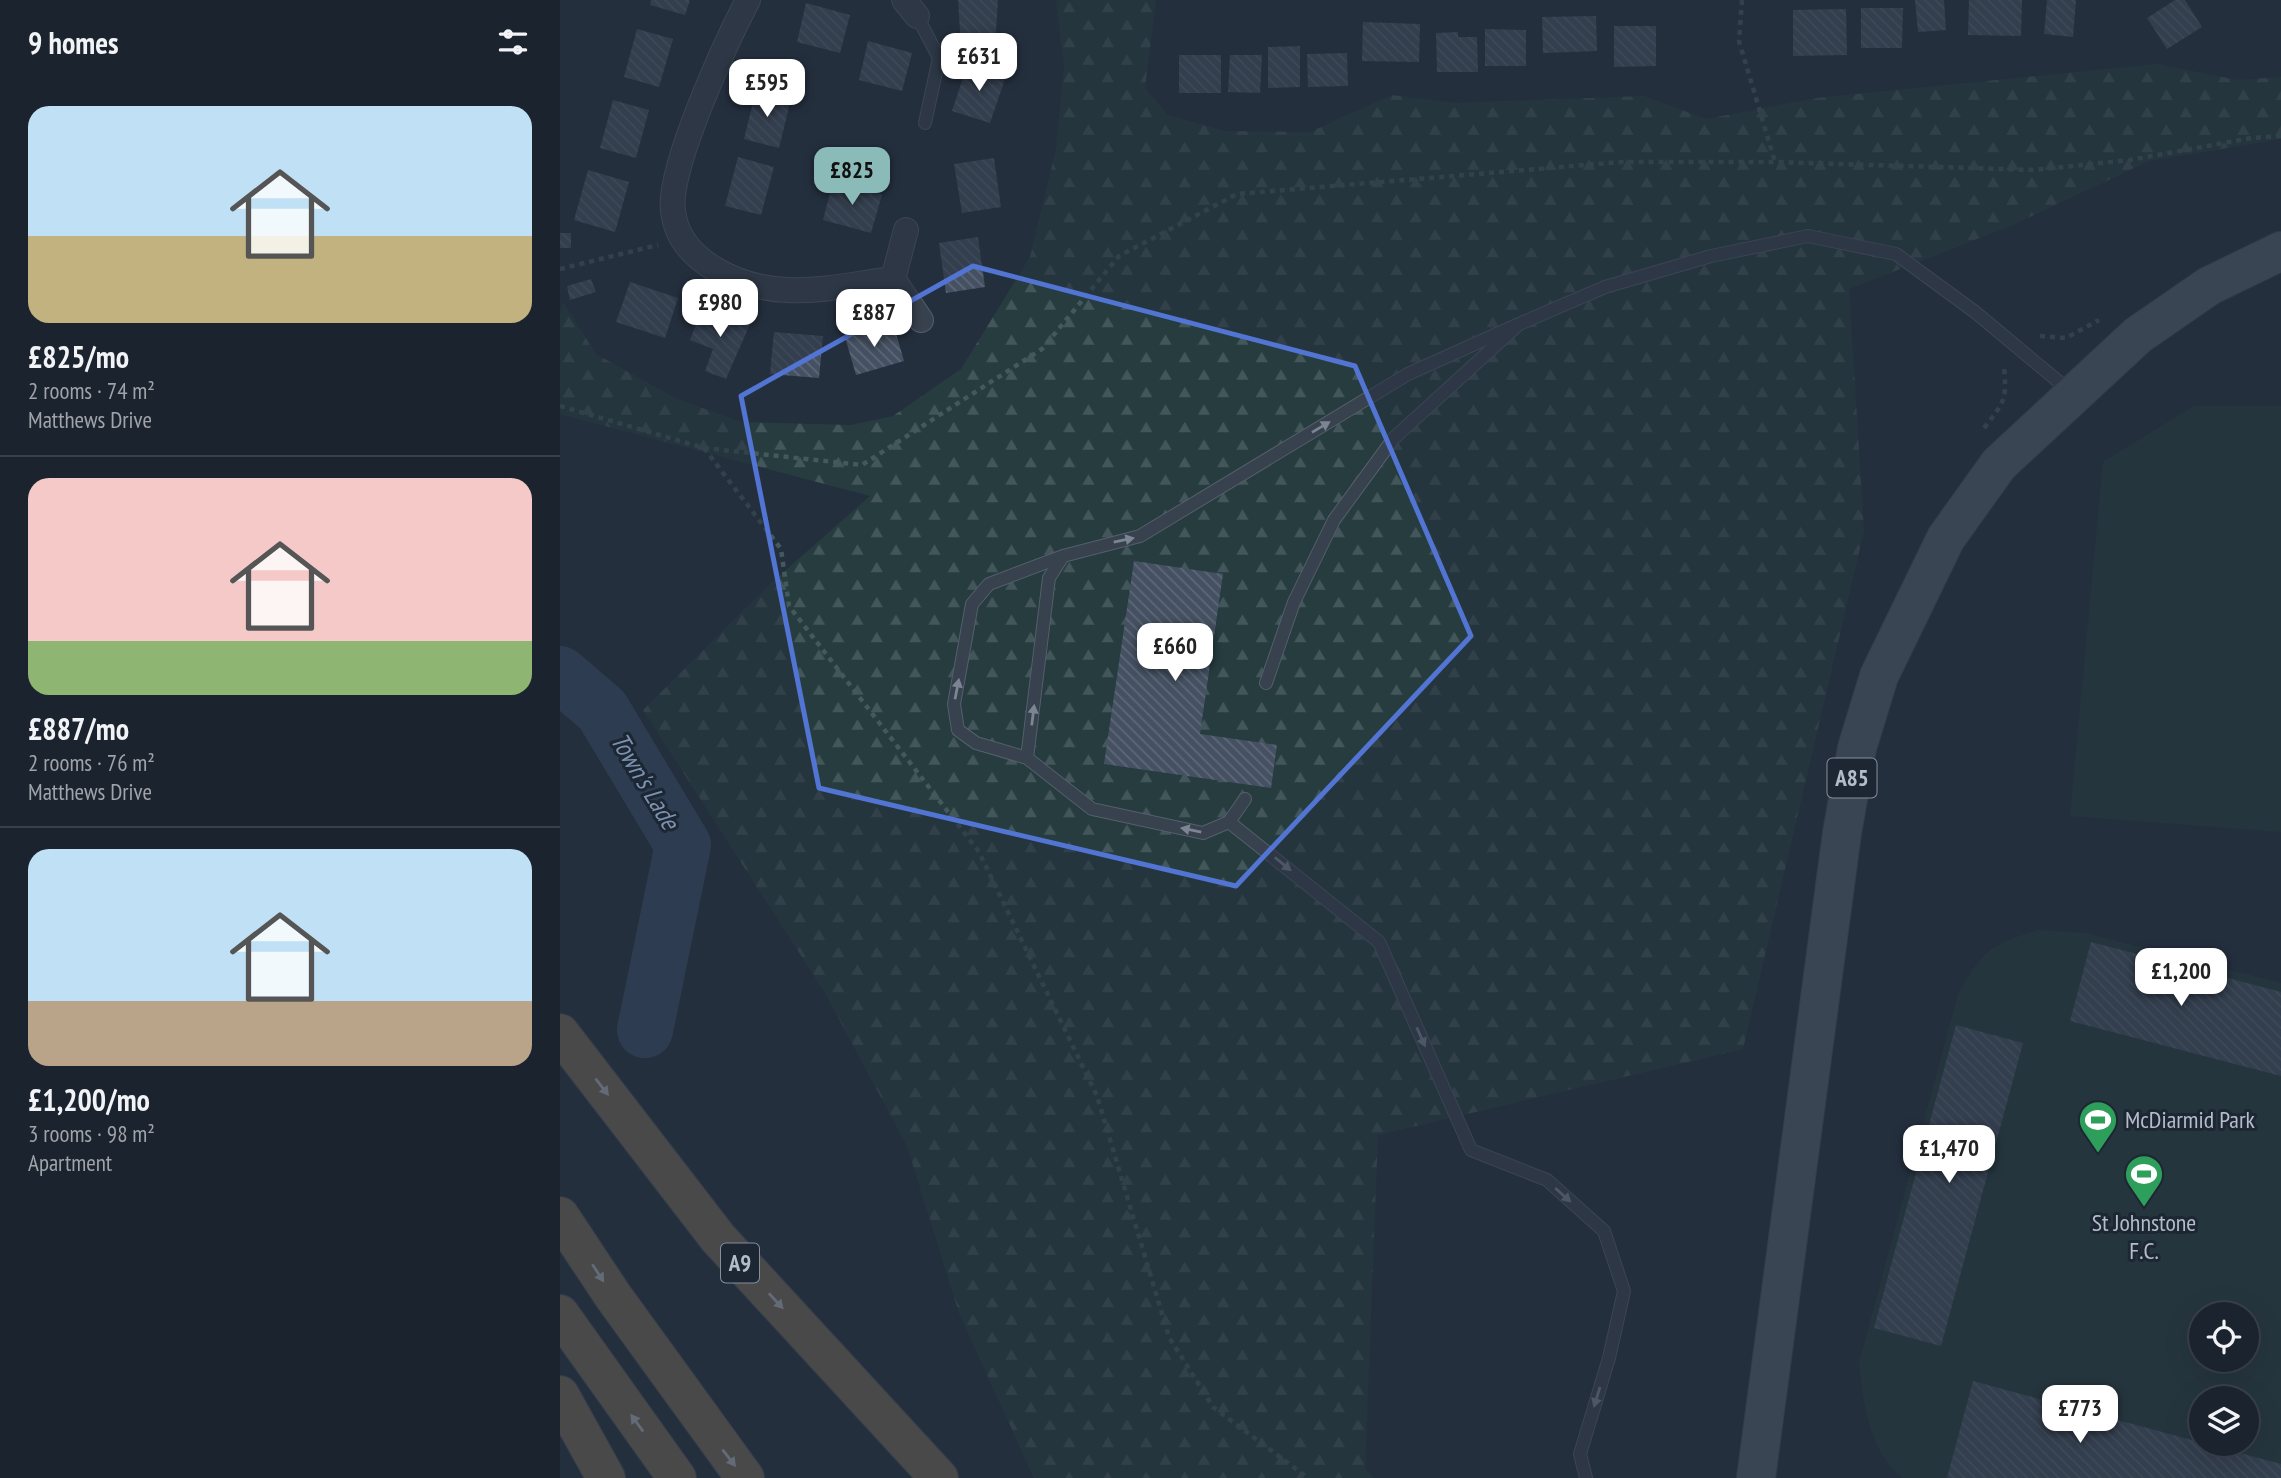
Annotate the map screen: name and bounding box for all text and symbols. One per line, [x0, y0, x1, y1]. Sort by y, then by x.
text: 9 homes [28, 23, 119, 62]
icon: filters [494, 23, 532, 61]
pin: £631 [938, 34, 1020, 93]
text: £631 [957, 41, 1001, 70]
pin: £595 [726, 60, 808, 119]
text: £595 [745, 67, 789, 96]
pin: £825 [811, 148, 893, 207]
icon: home [217, 151, 343, 277]
text: £825 [830, 155, 874, 184]
pin: £980 [679, 280, 761, 339]
text: £980 [698, 287, 742, 316]
pin: £887 [833, 290, 915, 349]
text: £887 [852, 297, 896, 326]
text: £825/mo [28, 337, 129, 376]
text: 2 rooms · 74 m² [28, 376, 155, 405]
text: Matthews Drive [28, 405, 152, 434]
one-way arrow [1311, 420, 1330, 433]
icon: home [217, 523, 343, 649]
one-way arrow [1113, 534, 1135, 545]
pin: £660 [1134, 624, 1216, 683]
text: £660 [1153, 631, 1197, 660]
one-way arrow [951, 678, 962, 700]
one-way arrow [1027, 704, 1038, 726]
text: £887/mo [28, 709, 129, 748]
water label: Town's Lade [604, 726, 688, 837]
text: 2 rooms · 76 m² [28, 748, 155, 777]
road number: A85 [1828, 758, 1876, 798]
text: Matthews Drive [28, 777, 152, 806]
one-way arrow [1180, 825, 1202, 836]
one-way arrow [1273, 857, 1291, 872]
icon: home [217, 894, 343, 1020]
pin: £1,200 [2124, 948, 2238, 1008]
text: £1,200 [2151, 956, 2211, 985]
one-way arrow [1415, 1027, 1427, 1047]
one-way arrow [594, 1078, 608, 1096]
text: £1,200/mo [28, 1080, 150, 1119]
sports icon: McDiarmid Park [2077, 1099, 2119, 1154]
place label: McDiarmid Park [2125, 1104, 2255, 1135]
text: 3 rooms · 98 m² [28, 1119, 155, 1148]
pin: £1,470 [1892, 1126, 2006, 1185]
text: £1,470 [1919, 1133, 1979, 1162]
text: Apartment [28, 1148, 112, 1177]
sports icon: St Johnstone F.C. [2123, 1153, 2165, 1208]
one-way arrow [1554, 1186, 1571, 1202]
place label: St Johnstone F.C. [2092, 1207, 2196, 1266]
road number: A9 [721, 1244, 759, 1282]
one-way arrow [591, 1263, 604, 1283]
one-way arrow [768, 1292, 784, 1310]
map controls [2189, 1302, 2259, 1456]
button: locate [2189, 1302, 2259, 1372]
pin: £773 [2039, 1386, 2121, 1445]
button: layers [2189, 1386, 2259, 1456]
one-way arrow [1592, 1387, 1602, 1408]
text: £773 [2058, 1393, 2102, 1422]
one-way arrow [630, 1413, 644, 1432]
one-way arrow [722, 1449, 737, 1467]

